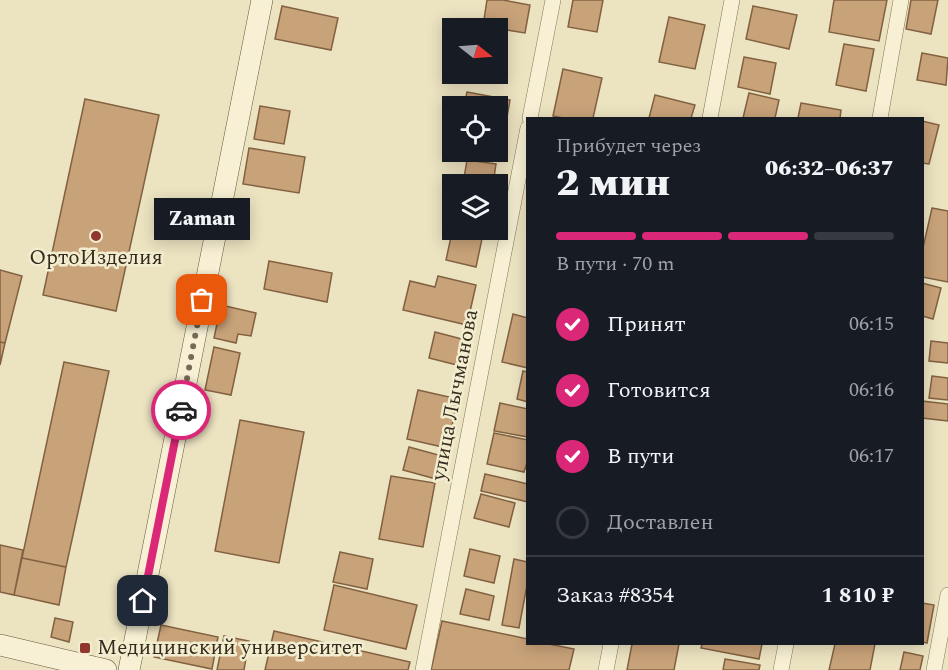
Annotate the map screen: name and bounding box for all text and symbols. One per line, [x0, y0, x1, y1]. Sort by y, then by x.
north arrow [442, 18, 508, 84]
map controls [442, 18, 508, 240]
button: locate [442, 96, 508, 162]
text: Прибудет через [556, 131, 701, 161]
text: 06:32–06:37 [765, 152, 894, 185]
text: 2 мин [556, 154, 670, 213]
button: layers [442, 174, 508, 240]
callout: Zaman [154, 198, 250, 240]
text: Zaman [168, 204, 236, 234]
marker: ОртоИзделия [89, 229, 103, 243]
place label: ОртоИзделия [29, 242, 163, 274]
text: В пути · 70 m [556, 249, 674, 279]
pin [176, 274, 227, 325]
icon: bag [185, 283, 218, 316]
street label: улица Лычманова [422, 306, 487, 484]
icon: check [556, 308, 589, 341]
text: Принят [607, 308, 686, 341]
text: 06:15 [849, 309, 894, 339]
icon: check [556, 374, 589, 407]
text: Готовится [607, 374, 711, 407]
text: 06:16 [849, 375, 894, 405]
courier [151, 380, 211, 440]
icon: car [165, 394, 198, 427]
icon: check [556, 440, 589, 473]
text: В пути [607, 440, 674, 473]
text: 06:17 [849, 441, 894, 471]
text: Доставлен [607, 506, 714, 539]
pin [117, 575, 168, 626]
text: Заказ #8354 [556, 579, 674, 612]
text: 1 810 ₽ [821, 579, 894, 612]
icon: home [126, 584, 159, 617]
place label: Медицинский университет [97, 632, 362, 664]
marker: Медицинский университет [78, 641, 92, 655]

